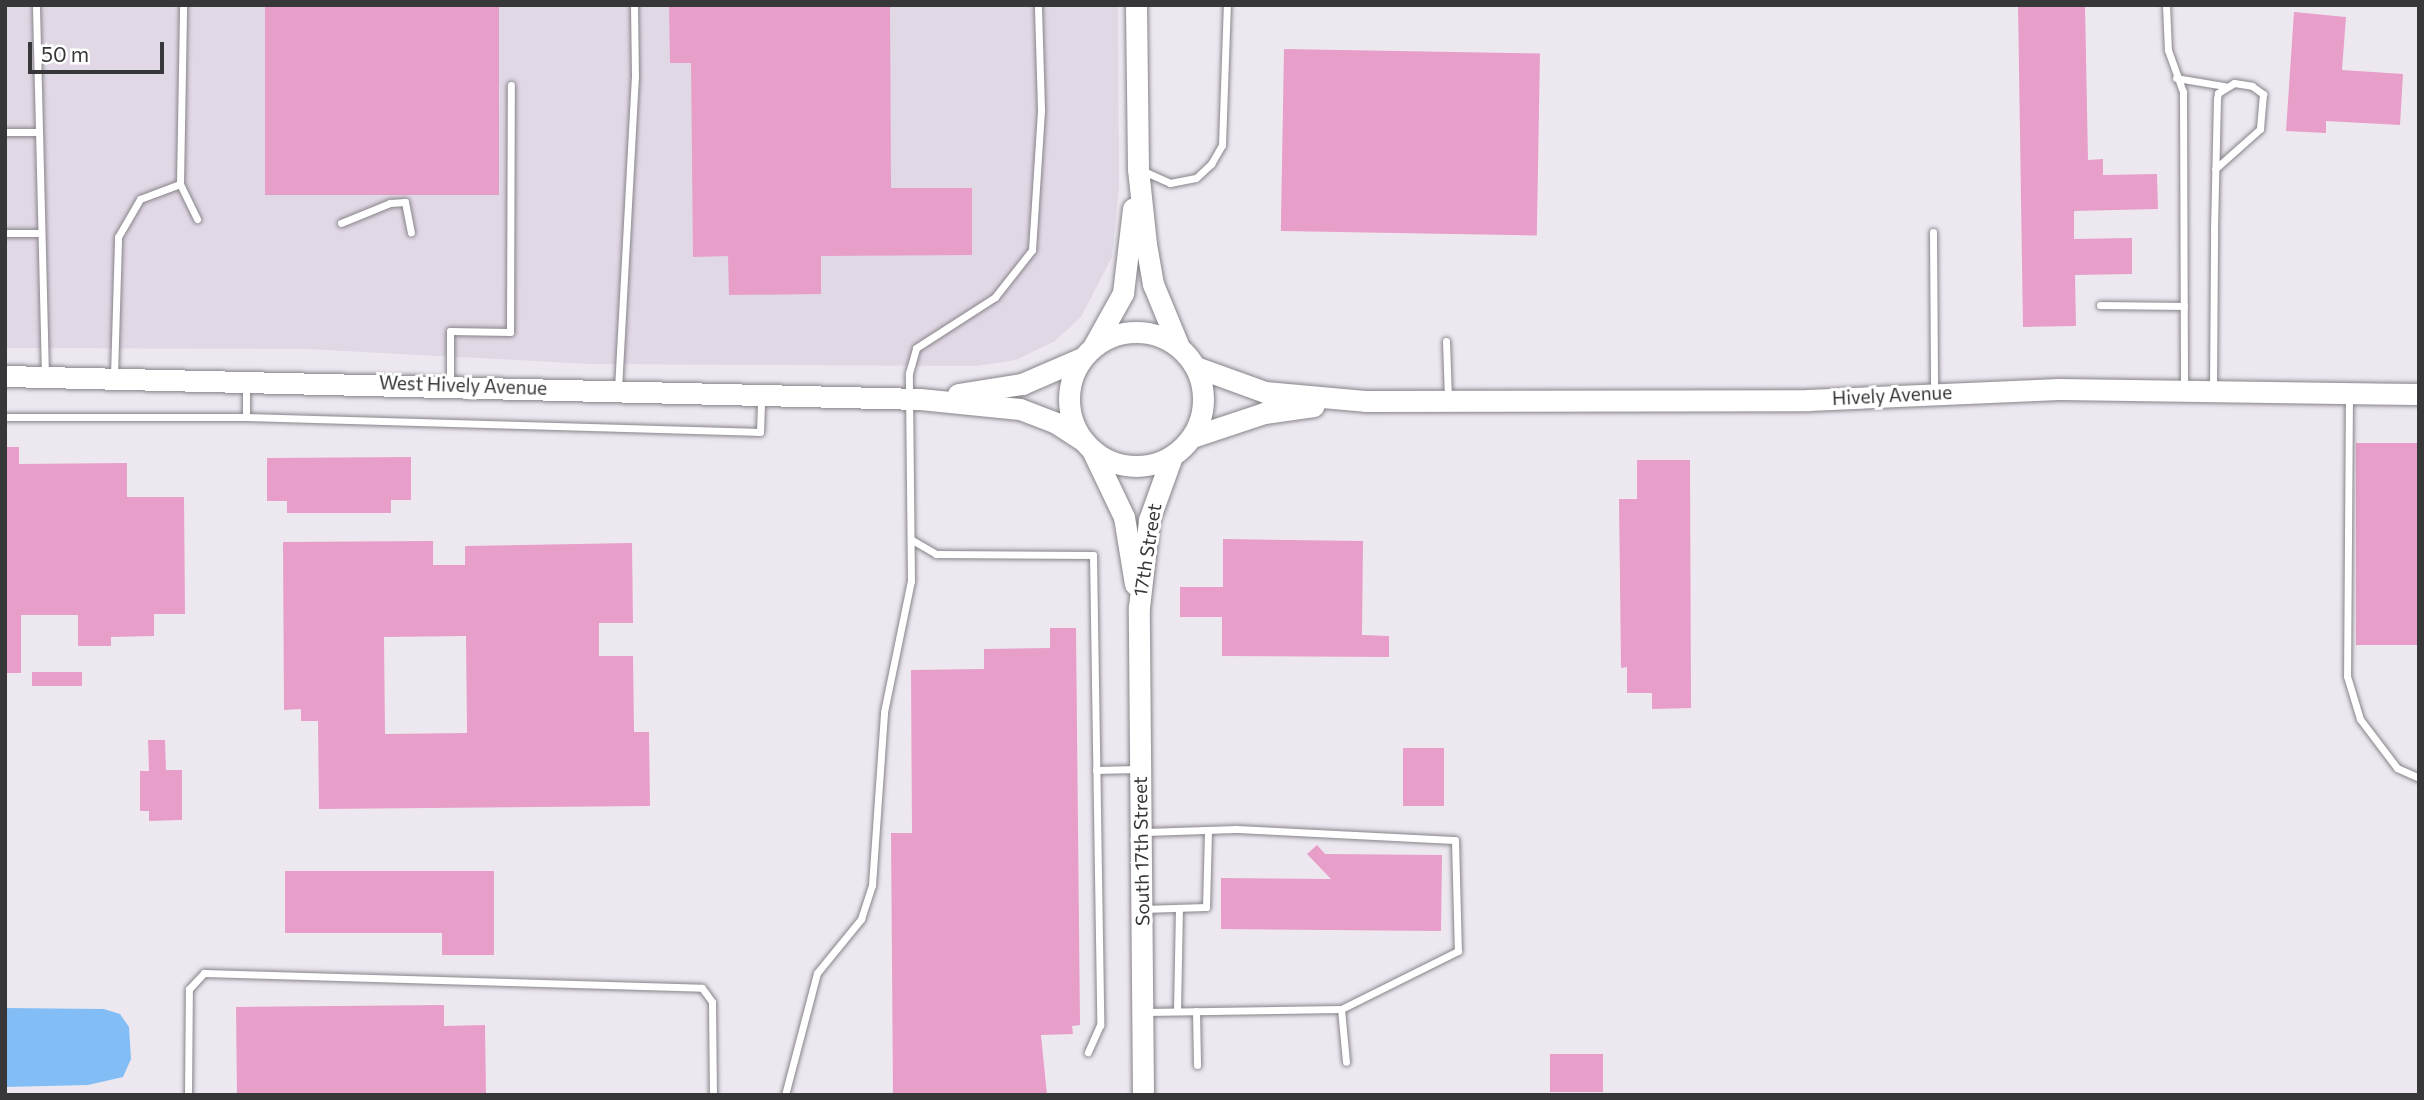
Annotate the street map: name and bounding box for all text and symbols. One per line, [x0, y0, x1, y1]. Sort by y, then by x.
scale bar [32, 28, 168, 72]
text: 50 m [41, 41, 89, 66]
street label: West Hively Avenue [379, 371, 547, 399]
street label: Hively Avenue [1831, 380, 1953, 410]
street label: 17th Street [1128, 502, 1166, 598]
street label: South 17th Street [1128, 776, 1154, 926]

